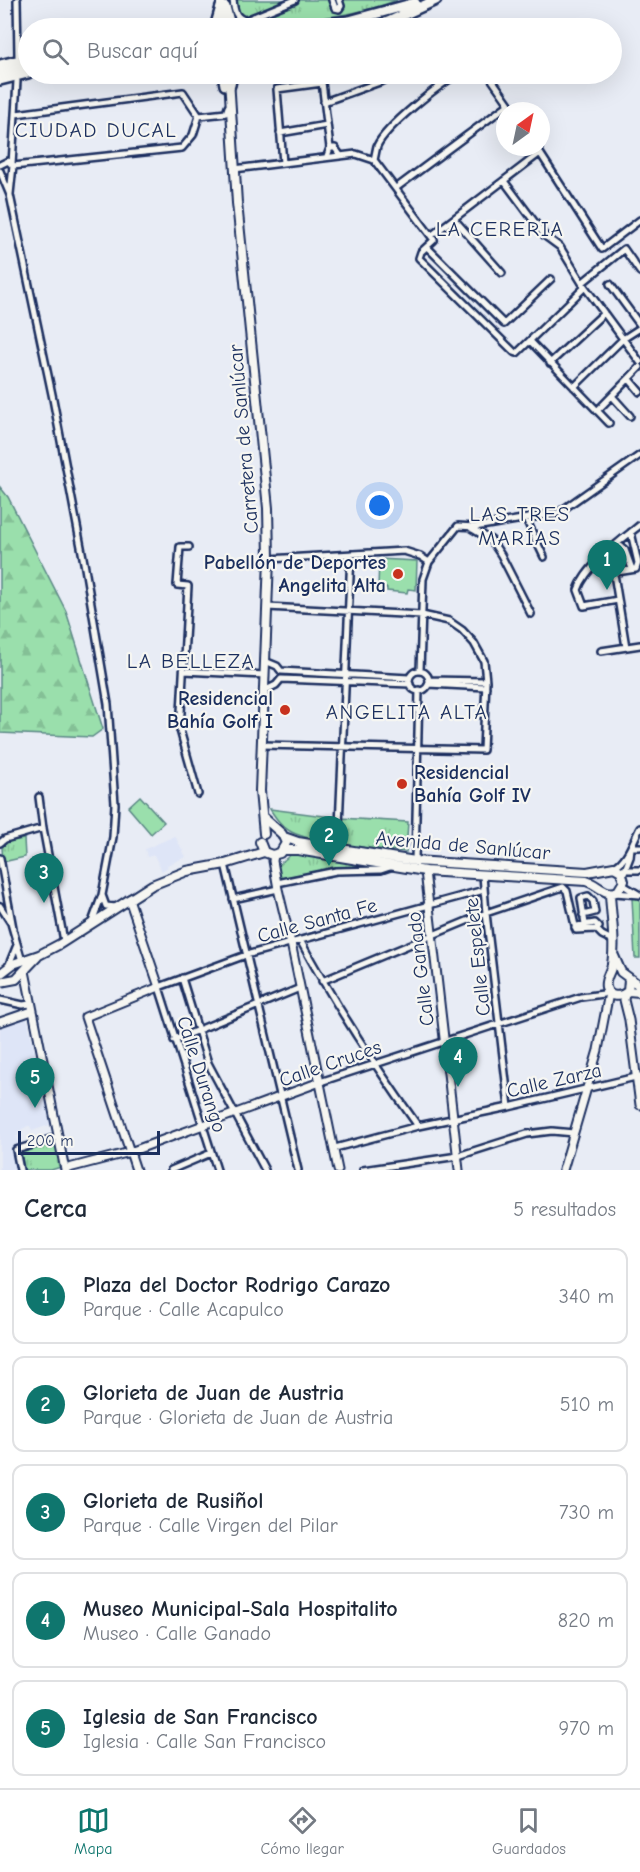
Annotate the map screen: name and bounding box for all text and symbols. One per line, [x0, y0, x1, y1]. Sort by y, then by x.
search box [18, 18, 622, 84]
icon: search [39, 35, 72, 68]
text: Buscar aquí [87, 38, 198, 64]
north arrow [496, 102, 550, 156]
district label: CIUDAD DUCAL [15, 118, 177, 142]
district label: LA CERERIA [436, 217, 564, 241]
street label: Carretera de Sanlúcar [224, 343, 263, 535]
your location [365, 491, 394, 520]
district label: LAS TRES MARÍAS [469, 502, 571, 550]
pin: 1 [588, 540, 626, 590]
place label: Pabellón de Deportes Angelita Alta [204, 551, 386, 597]
marker: Pabellón de Deportes Angelita Alta [391, 567, 405, 581]
district label: LA BELLEZA [127, 649, 255, 673]
place label: Residencial Bahía Golf I [167, 687, 273, 733]
district label: ANGELITA ALTA [326, 700, 488, 724]
marker: Residencial Bahía Golf I [278, 703, 292, 717]
place label: Residencial Bahía Golf IV [414, 761, 531, 807]
marker: Residencial Bahía Golf IV [395, 777, 409, 791]
pin: 2 [310, 816, 348, 866]
street label: Avenida de Sanlúcar [375, 826, 551, 865]
pin: 3 [24, 854, 63, 903]
street label: Calle Santa Fe [255, 893, 380, 948]
street label: Calle Espelete [460, 897, 495, 1017]
street label: Calle Ganado [402, 910, 439, 1028]
street label: Calle Durango [172, 1013, 231, 1135]
street label: Calle Cruces [276, 1035, 384, 1092]
pin: 4 [438, 1038, 478, 1087]
pin: 5 [15, 1058, 54, 1108]
street label: Calle Zarza [505, 1058, 604, 1103]
scale bar [18, 1128, 160, 1156]
text: 200 m [27, 1132, 73, 1150]
text: Cerca [24, 1194, 88, 1224]
text: 5 resultados [513, 1198, 616, 1221]
text: Plaza del Doctor Rodrigo Carazo [83, 1272, 390, 1298]
text: 1 [42, 1285, 49, 1308]
text: 340 m [559, 1285, 614, 1308]
text: Parque · Calle Acapulco [83, 1298, 284, 1321]
text: Glorieta de Juan de Austria [83, 1380, 344, 1406]
text: 2 [41, 1393, 50, 1416]
text: 510 m [560, 1393, 614, 1416]
text: Parque · Glorieta de Juan de Austria [83, 1406, 393, 1429]
text: Glorieta de Rusiñol [83, 1488, 263, 1514]
text: 3 [41, 1501, 50, 1524]
text: 730 m [559, 1501, 614, 1524]
text: Parque · Calle Virgen del Pilar [83, 1514, 338, 1537]
text: Museo Municipal-Sala Hospitalito [83, 1596, 398, 1622]
text: 4 [41, 1609, 50, 1632]
text: 820 m [558, 1609, 614, 1632]
text: Museo · Calle Ganado [83, 1622, 271, 1645]
text: Iglesia de San Francisco [83, 1704, 318, 1730]
text: 5 [40, 1717, 51, 1740]
text: 970 m [559, 1717, 614, 1740]
text: Iglesia · Calle San Francisco [83, 1730, 326, 1753]
tab: Mapa [74, 1804, 112, 1858]
tab: Cómo llegar [260, 1804, 344, 1858]
tab: Guardados [492, 1804, 566, 1858]

